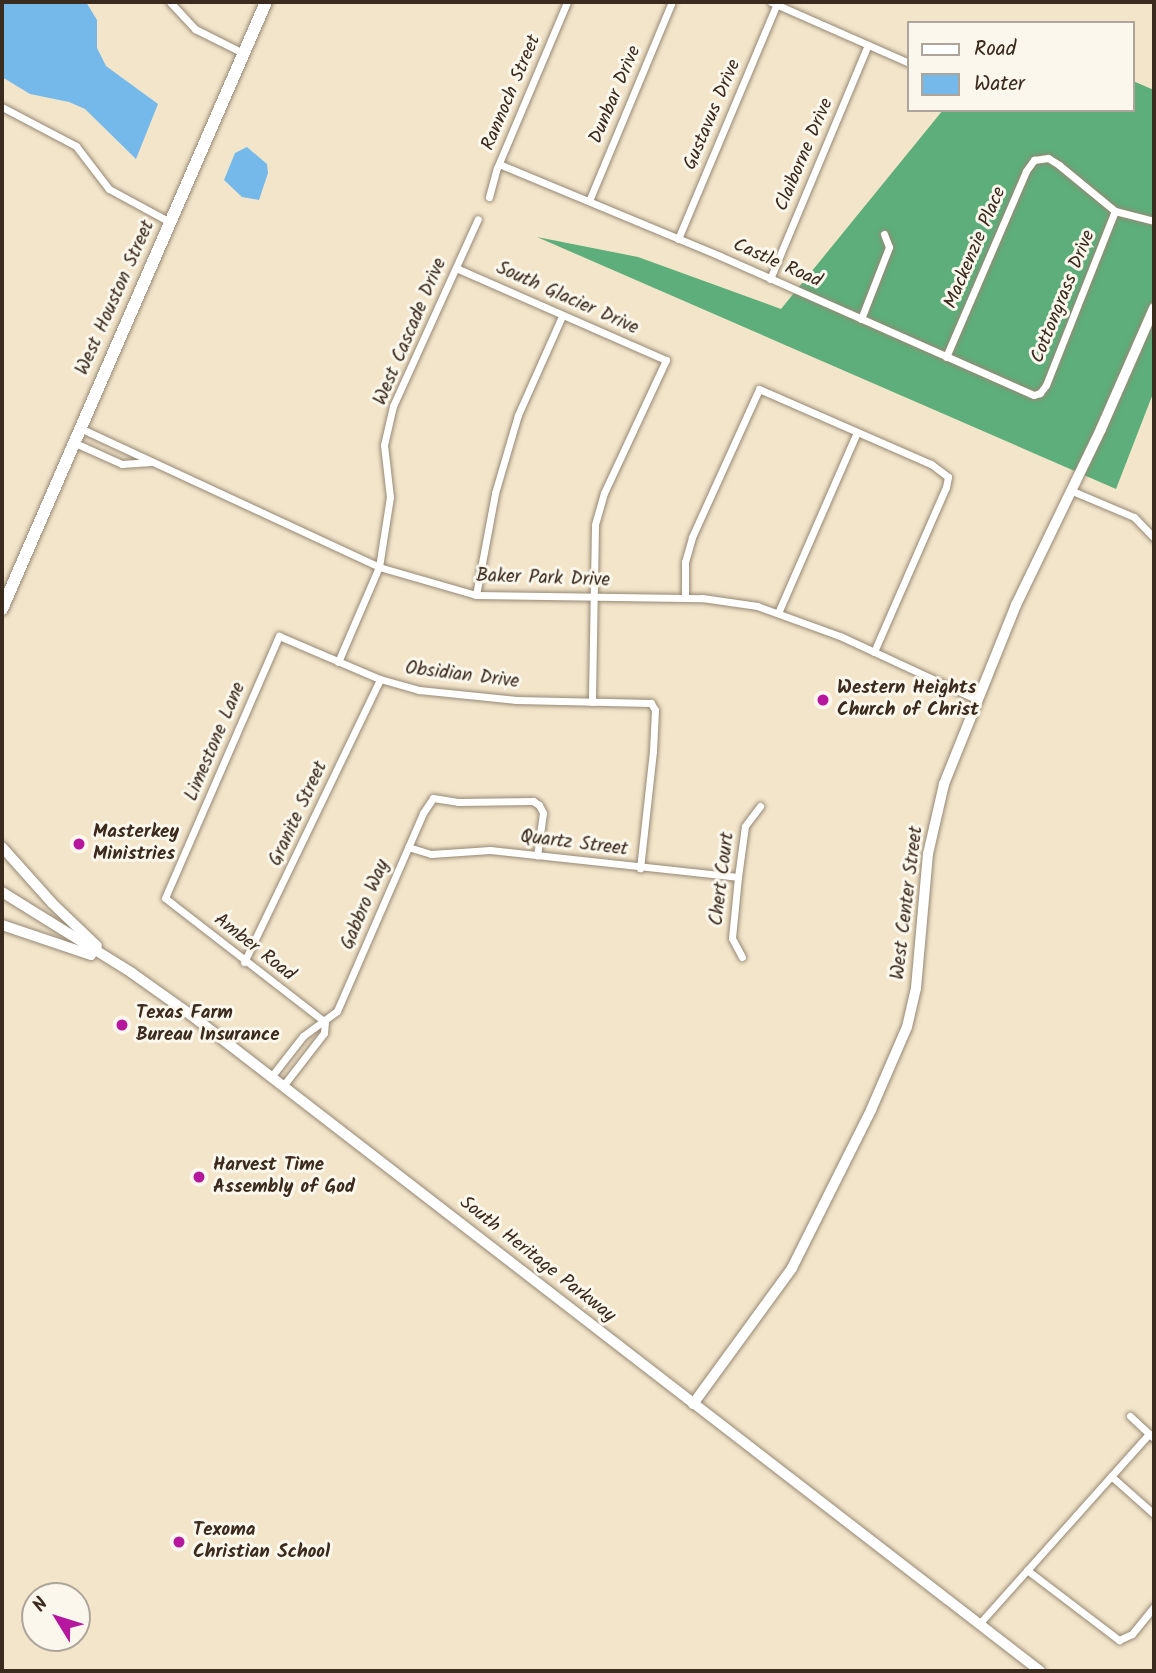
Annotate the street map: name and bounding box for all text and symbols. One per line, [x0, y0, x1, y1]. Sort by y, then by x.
legend [908, 21, 1135, 112]
street label: Rannoch Street [477, 32, 547, 154]
text: Road [974, 33, 1016, 66]
street label: Dunbar Drive [585, 43, 647, 147]
street label: Gustavus Drive [680, 56, 746, 174]
text: Water [974, 68, 1025, 101]
street label: Claiborne Drive [771, 95, 839, 215]
street label: Mackenzie Place [940, 184, 1012, 312]
street label: West Houston Street [72, 217, 160, 379]
street label: Cottongrass Drive [1027, 227, 1101, 367]
street label: Castle Road [729, 234, 825, 294]
street label: West Cascade Drive [370, 255, 452, 409]
street label: South Glacier Drive [492, 257, 642, 341]
street label: Baker Park Drive [476, 565, 610, 593]
street label: Obsidian Drive [404, 658, 520, 694]
place label: Western Heights Church of Christ [837, 678, 979, 722]
street label: Limestone Lane [181, 679, 251, 805]
marker: Western Heights Church of Christ [815, 692, 831, 708]
street label: Granite Street [265, 758, 333, 870]
place label: Masterkey Ministries [93, 822, 179, 866]
street label: West Center Street [887, 825, 929, 981]
street label: Quartz Street [519, 826, 629, 862]
street label: Chert Court [706, 831, 740, 927]
marker: Masterkey Ministries [71, 836, 87, 852]
street label: Gabbro Way [337, 857, 395, 953]
street label: Amber Road [209, 909, 299, 987]
place label: Texas Farm Bureau Insurance [136, 1003, 280, 1047]
marker: Texas Farm Bureau Insurance [114, 1017, 130, 1033]
place label: Harvest Time Assembly of God [213, 1155, 355, 1199]
marker: Harvest Time Assembly of God [191, 1169, 207, 1185]
street label: South Heritage Parkway [454, 1192, 620, 1328]
place label: Texoma Christian School [193, 1520, 330, 1564]
marker: Texoma Christian School [171, 1534, 187, 1550]
north arrow [21, 1582, 91, 1652]
text: N [26, 1591, 57, 1619]

